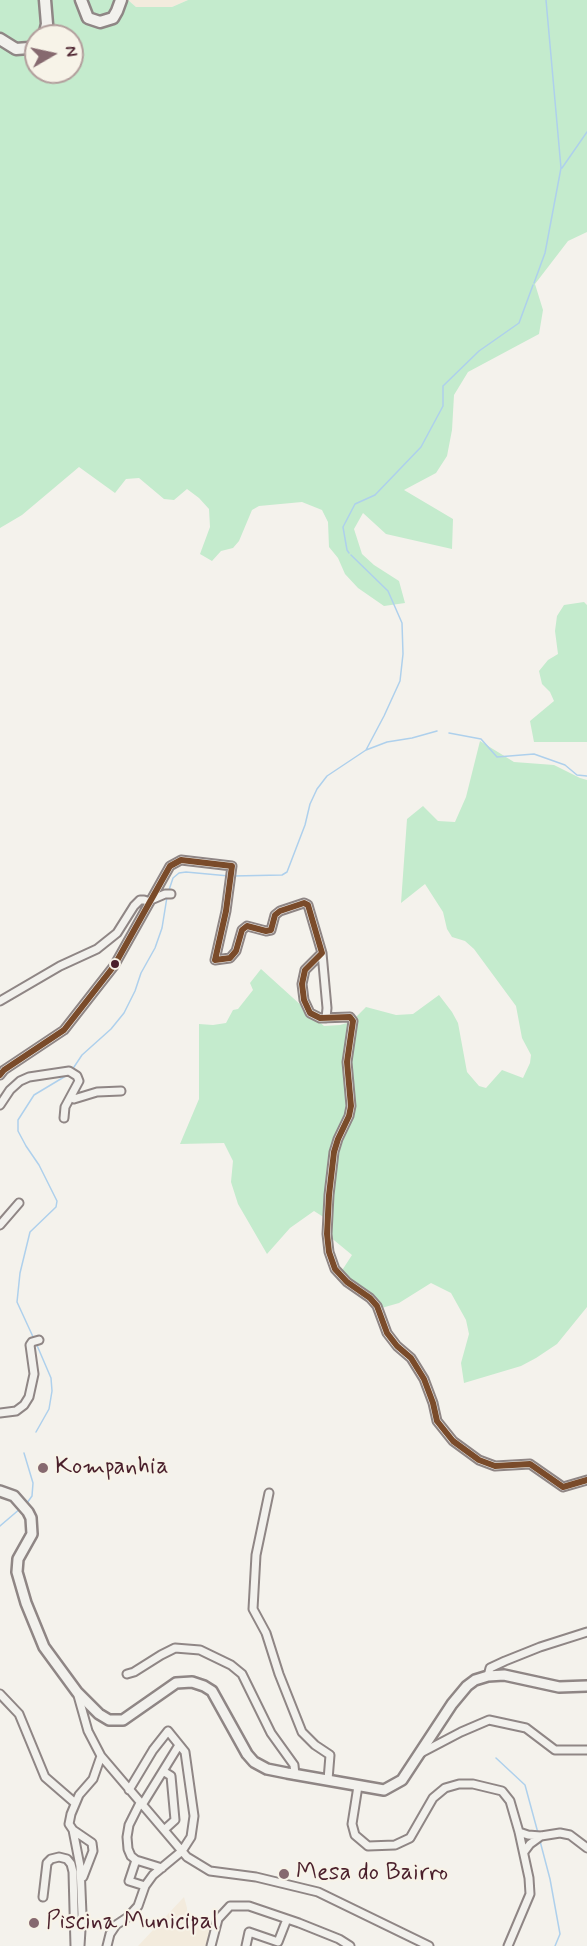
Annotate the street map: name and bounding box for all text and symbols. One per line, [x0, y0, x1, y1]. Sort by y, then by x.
north arrow [24, 24, 84, 84]
text: N [59, 45, 82, 58]
unlabelled marker [109, 958, 121, 970]
place label: Kompanhia [55, 1454, 169, 1482]
marker: Kompanhia [36, 1461, 50, 1475]
place label: Mesa do Bairro [296, 1860, 448, 1888]
marker: Mesa do Bairro [277, 1867, 291, 1881]
place label: Piscina Municipal [46, 1909, 218, 1937]
marker: Piscina Municipal [27, 1916, 41, 1930]

